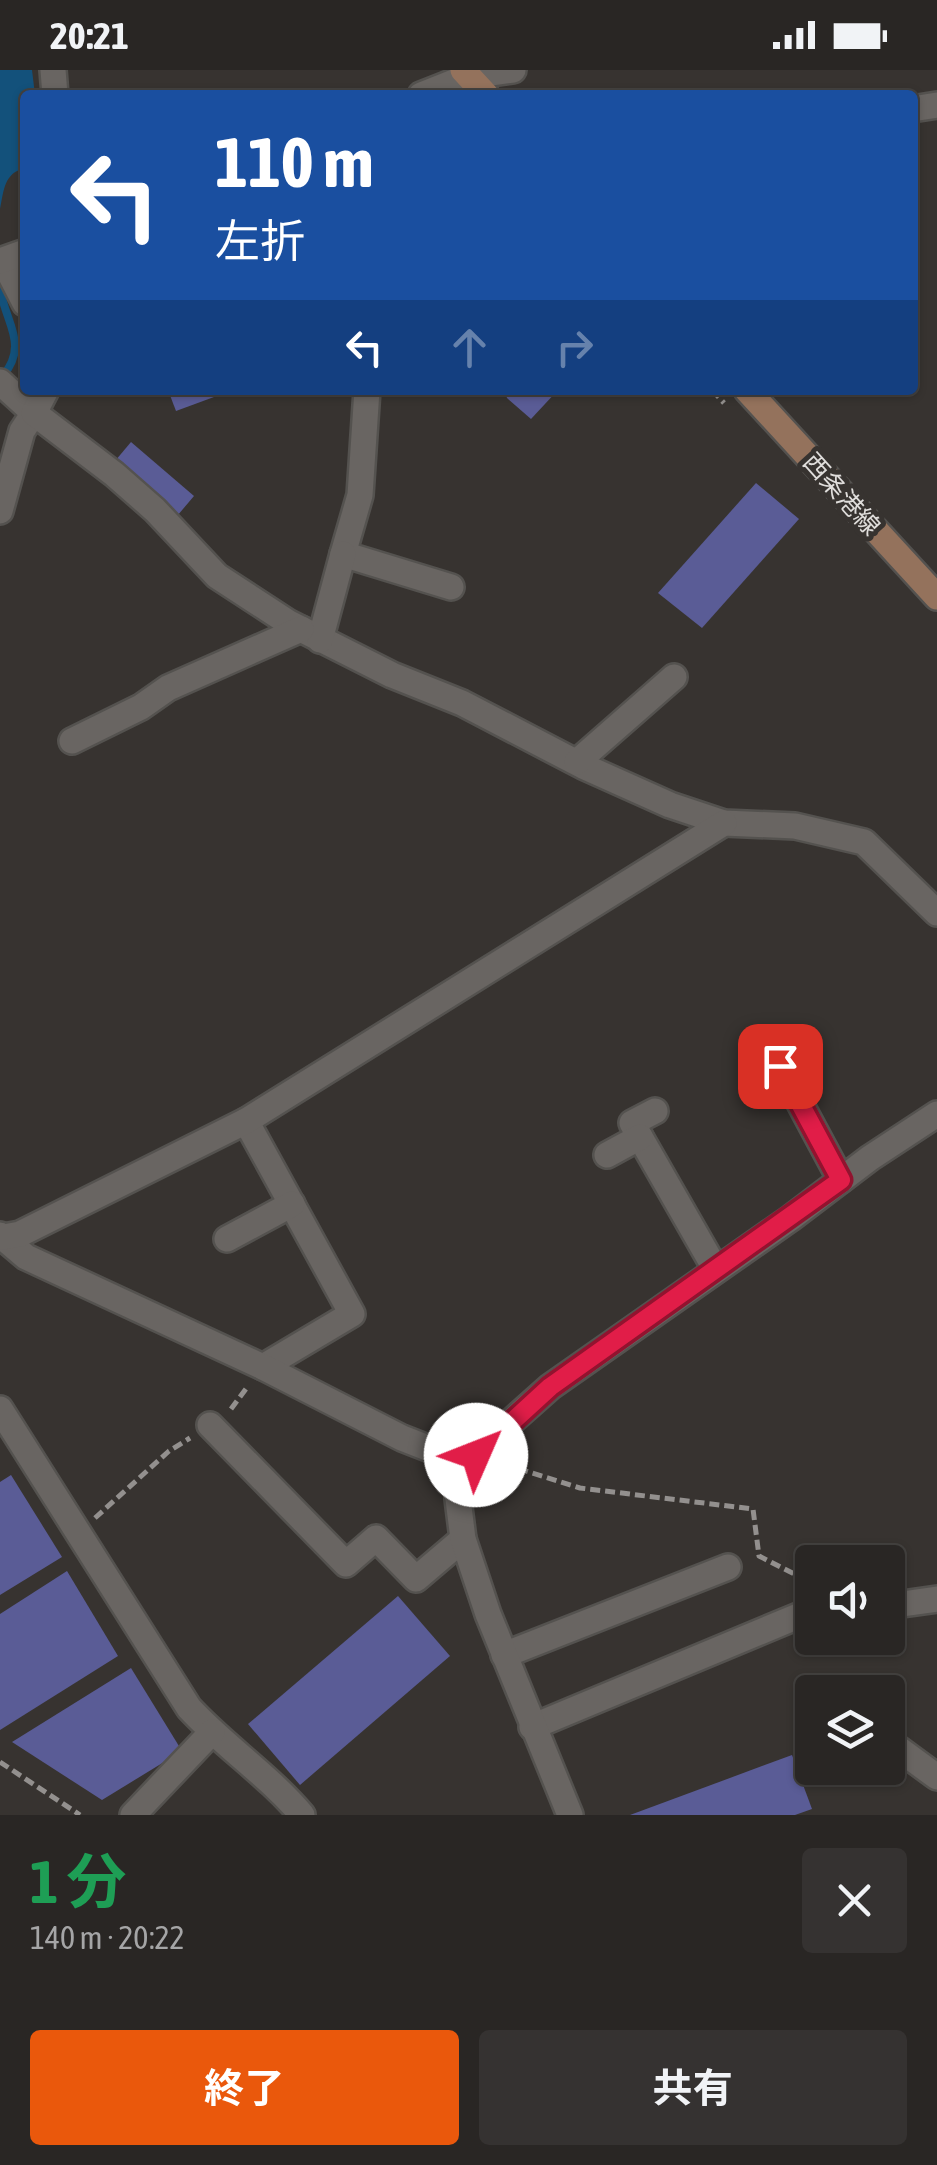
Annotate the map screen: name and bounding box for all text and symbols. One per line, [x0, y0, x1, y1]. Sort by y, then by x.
text: 20:21 [50, 14, 129, 57]
text: 110 m [215, 122, 374, 202]
icon: left [50, 130, 180, 260]
text: 左折 [215, 215, 305, 267]
icon: left [337, 320, 392, 375]
icon: ahead [442, 320, 497, 375]
icon: right [547, 320, 602, 375]
street label: 西条港線 [798, 447, 886, 541]
pin [738, 1024, 823, 1109]
icon: arrive [753, 1039, 808, 1094]
position arrow [424, 1403, 528, 1507]
map controls [795, 1545, 905, 1785]
button: sound [795, 1545, 905, 1655]
button: layers [795, 1675, 905, 1785]
text: 1 分 [30, 1847, 126, 1916]
button: close [802, 1848, 907, 1953]
text: 140 m · 20:22 [30, 1919, 185, 1956]
button: 終了 [30, 2030, 459, 2145]
button: 共有 [479, 2030, 907, 2145]

